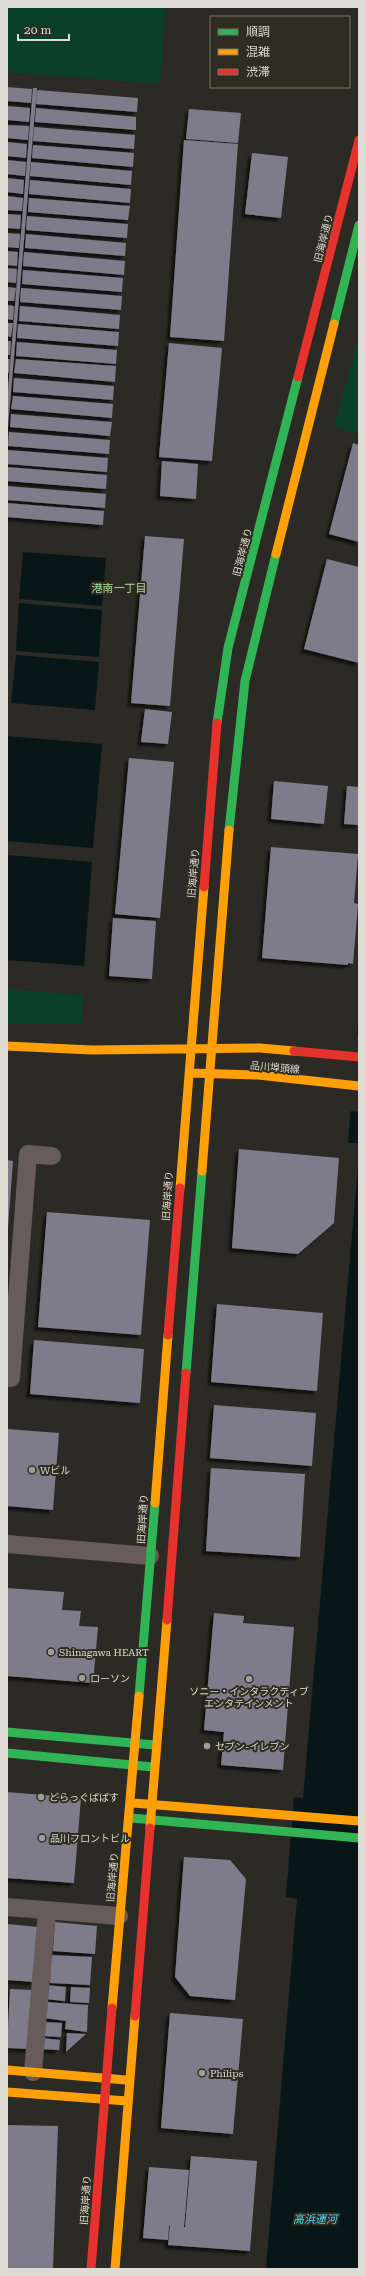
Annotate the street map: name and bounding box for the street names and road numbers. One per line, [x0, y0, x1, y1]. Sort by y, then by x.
street label: 旧海岸通り [312, 213, 335, 264]
street label: 旧海岸通り [231, 527, 254, 578]
street label: 旧海岸通り [186, 848, 201, 898]
street label: 品川埠頭線 [250, 1060, 300, 1075]
street label: 旧海岸通り [160, 1171, 175, 1221]
street label: 旧海岸通り [135, 1494, 150, 1544]
street label: 旧海岸通り [105, 1852, 120, 1902]
street label: 旧海岸通り [78, 2175, 93, 2225]

